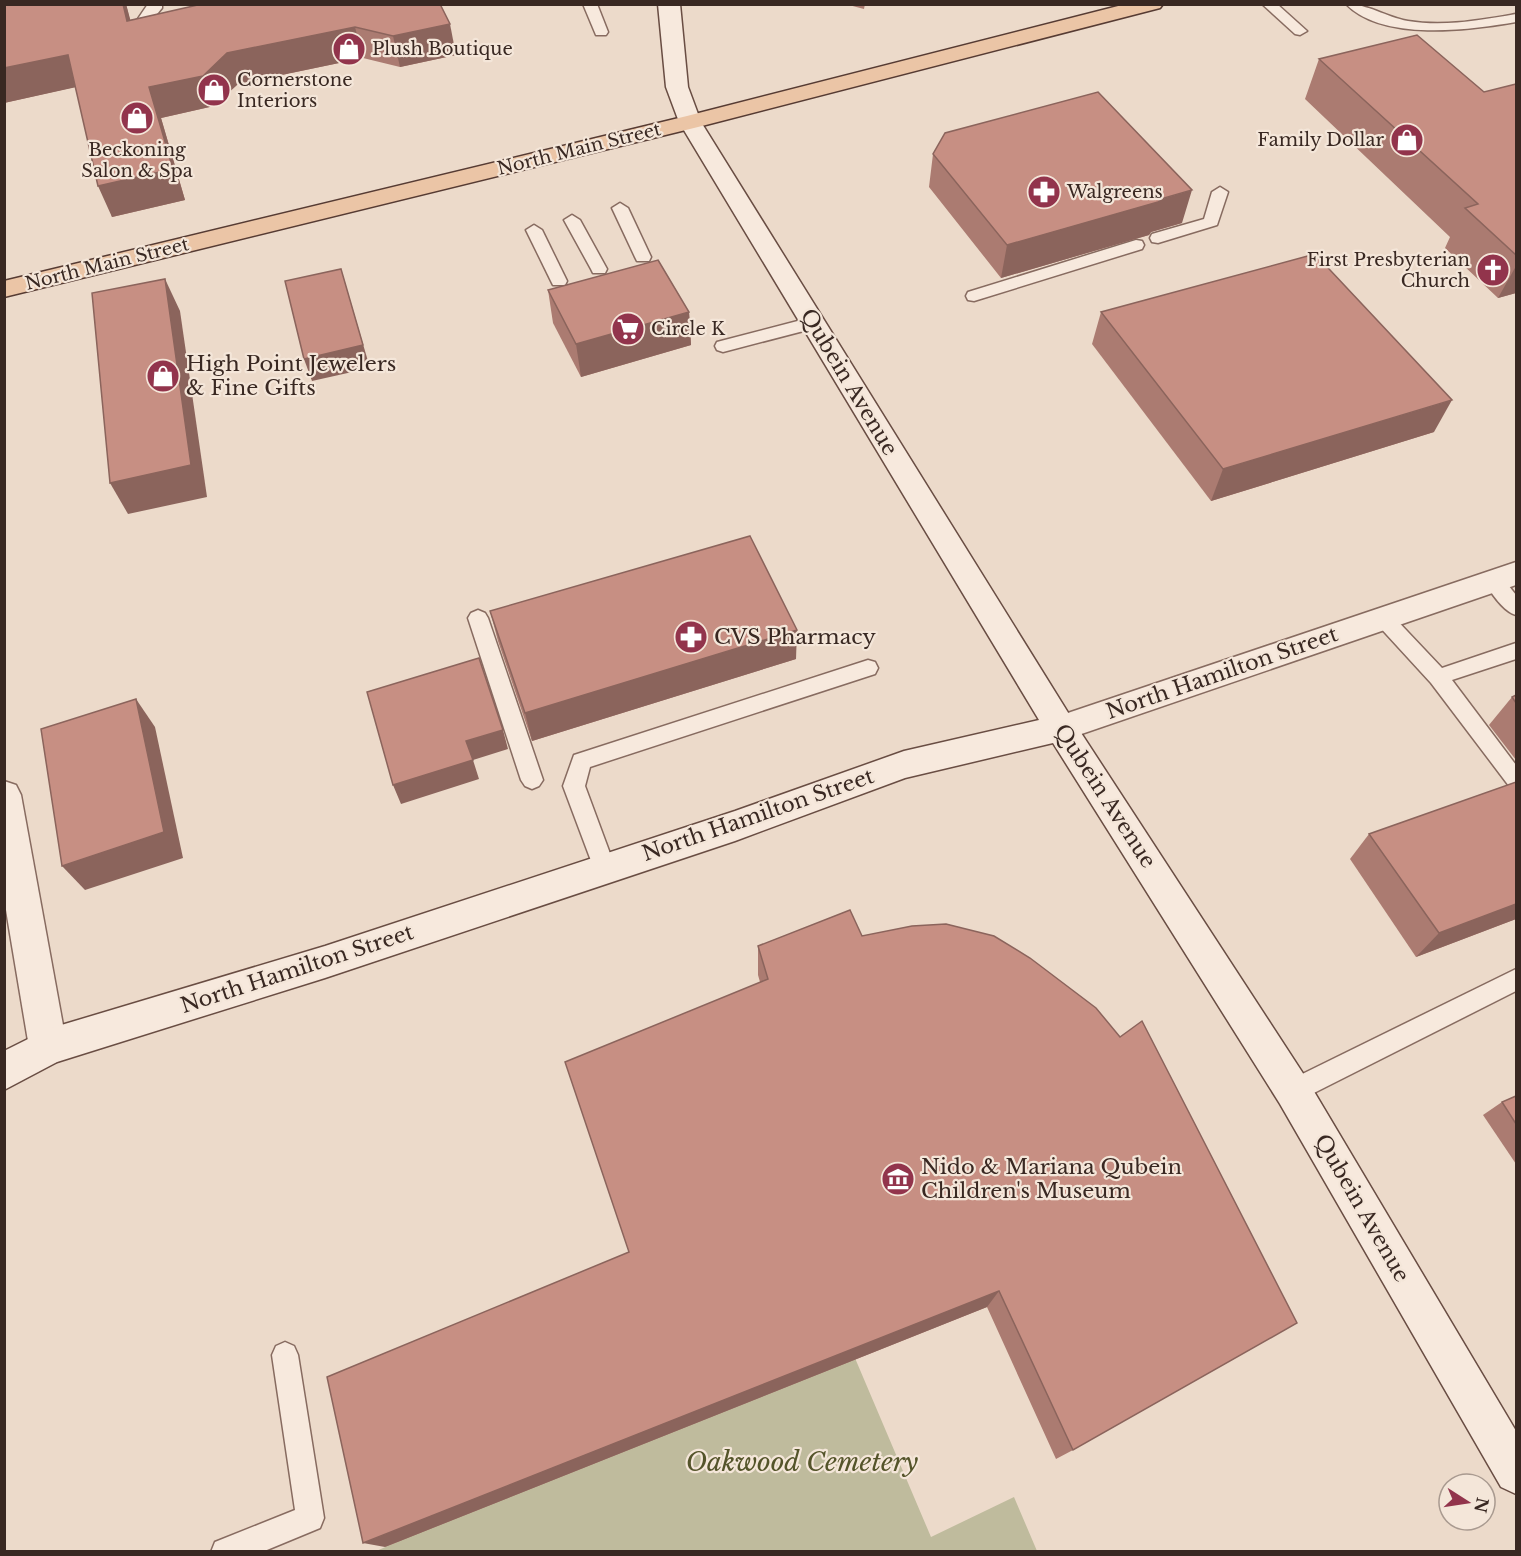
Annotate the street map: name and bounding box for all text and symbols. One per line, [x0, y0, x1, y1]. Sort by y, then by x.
shop icon: Plush Boutique [331, 31, 367, 67]
place label: Plush Boutique [372, 38, 513, 60]
place label: Cornerstone Interiors [237, 69, 353, 112]
shop icon: Cornerstone Interiors [196, 72, 232, 108]
shop icon: Beckoning Salon & Spa [119, 100, 155, 136]
street label: North Main Street [495, 118, 663, 180]
shop icon: Family Dollar [1389, 122, 1425, 158]
place label: Family Dollar [1257, 129, 1384, 151]
place label: Beckoning Salon & Spa [81, 139, 193, 182]
pharmacy icon: Walgreens [1026, 174, 1062, 210]
place label: Walgreens [1066, 181, 1163, 203]
street label: North Main Street [23, 233, 191, 295]
place label: First Presbyterian Church [1307, 249, 1470, 292]
church icon: First Presbyterian Church [1475, 252, 1511, 288]
street label: Qubein Avenue [795, 304, 903, 460]
supermarket icon: Circle K [610, 311, 646, 347]
place label: Circle K [651, 318, 726, 340]
place label: High Point Jewelers & Fine Gifts [186, 351, 396, 401]
shop icon: High Point Jewelers & Fine Gifts [145, 358, 181, 394]
pharmacy icon: CVS Pharmacy [673, 619, 709, 655]
street label: North Hamilton Street [1103, 621, 1341, 725]
place label: CVS Pharmacy [714, 624, 877, 650]
street label: Qubein Avenue [1049, 719, 1161, 873]
street label: North Hamilton Street [639, 763, 877, 867]
street label: North Hamilton Street [177, 919, 417, 1019]
street label: Qubein Avenue [1309, 1129, 1415, 1287]
place label: Nido & Mariana Qubein Children's Museum [921, 1154, 1182, 1204]
museum icon: Nido & Mariana Qubein Children's Museum [880, 1161, 916, 1197]
park label: Oakwood Cemetery [686, 1446, 919, 1478]
north arrow [1437, 1472, 1497, 1532]
text: N [1470, 1496, 1493, 1515]

